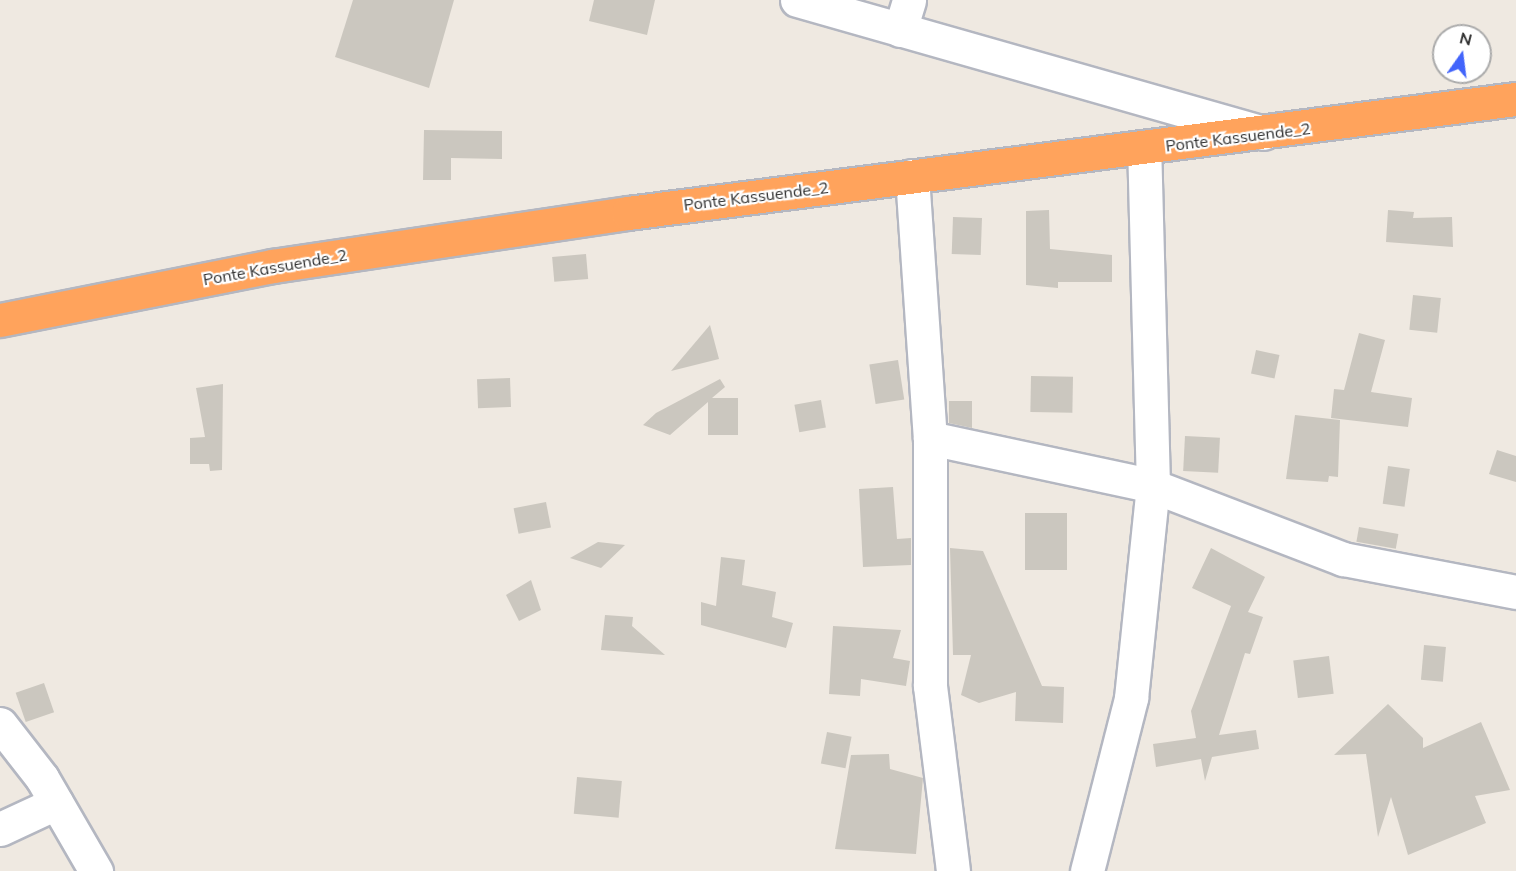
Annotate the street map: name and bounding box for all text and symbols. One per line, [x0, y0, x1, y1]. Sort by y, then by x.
north arrow [1432, 24, 1492, 84]
text: N [1458, 27, 1474, 50]
street label: Ponte Kassuende_2 [1164, 119, 1312, 155]
street label: Ponte Kassuende_2 [682, 178, 830, 214]
street label: Ponte Kassuende_2 [201, 245, 349, 289]

